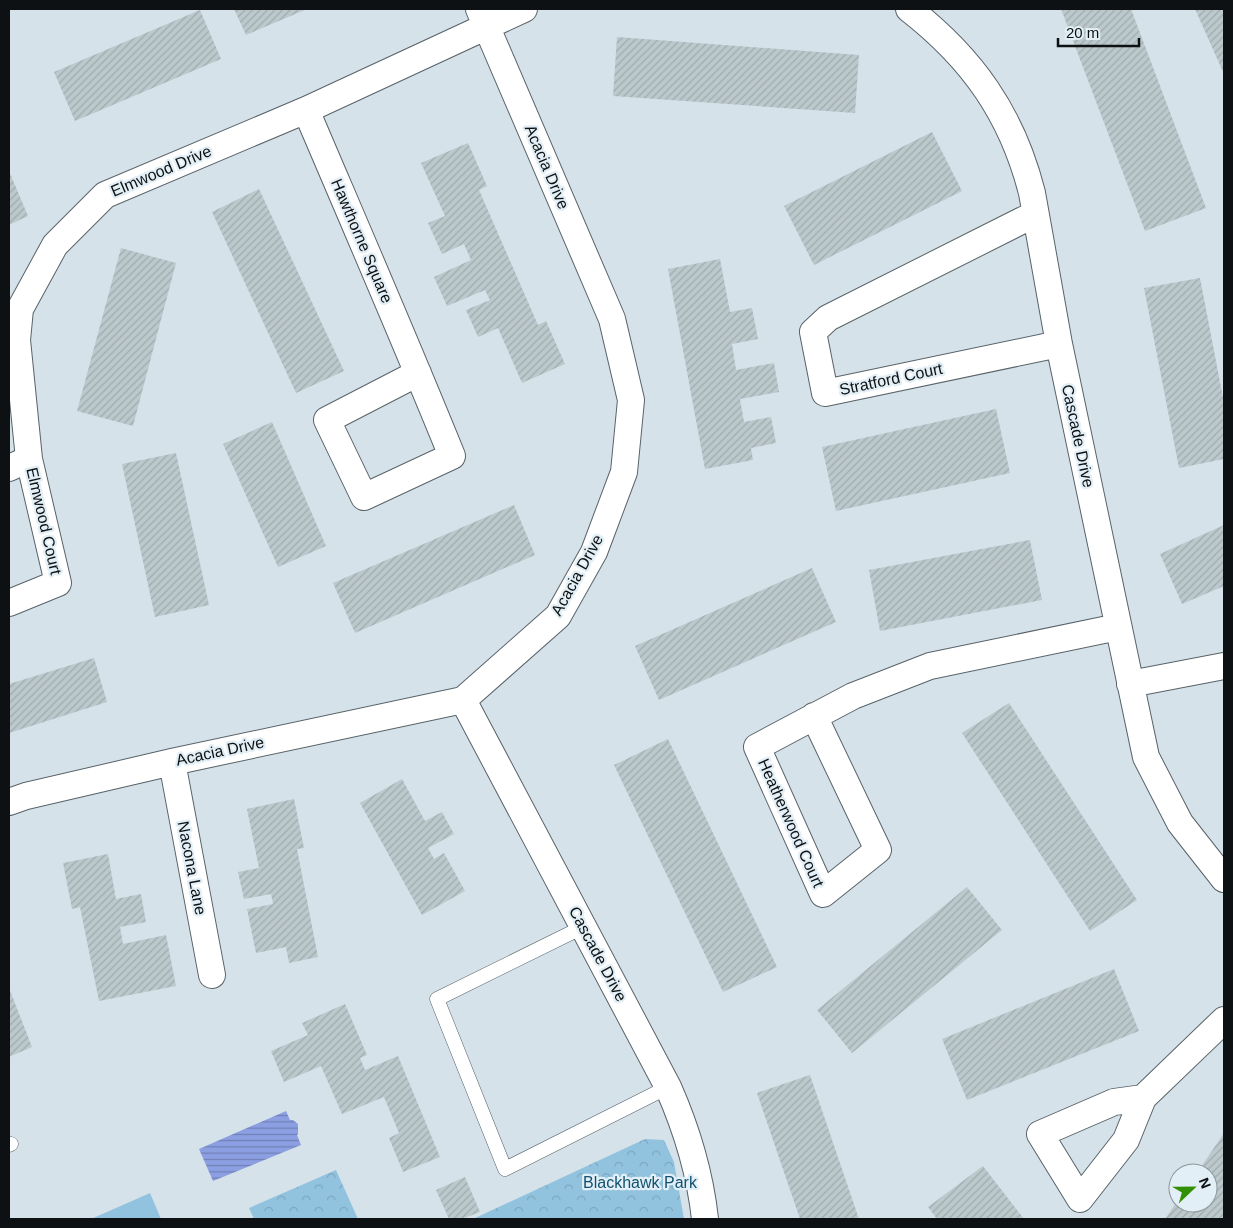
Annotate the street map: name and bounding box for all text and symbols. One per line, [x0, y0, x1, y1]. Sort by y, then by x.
scale bar [1058, 15, 1139, 47]
text: 20 m [1066, 24, 1099, 41]
street label: Acacia Drive [522, 122, 572, 212]
street label: Elmwood Drive [108, 142, 214, 200]
street label: Hawthorne Square [328, 176, 396, 306]
street label: Stratford Court [838, 360, 945, 398]
street label: Cascade Drive [1059, 383, 1097, 489]
street label: Elmwood Court [23, 466, 65, 577]
street label: Acacia Drive [548, 532, 606, 618]
street label: Acacia Drive [174, 733, 266, 769]
street label: Heatherwood Court [755, 756, 827, 890]
street label: Nacona Lane [175, 820, 209, 916]
street label: Cascade Drive [566, 904, 630, 1004]
north arrow [1168, 1163, 1218, 1213]
park label: Blackhawk Park [583, 1174, 698, 1191]
text: N [1196, 1175, 1214, 1191]

